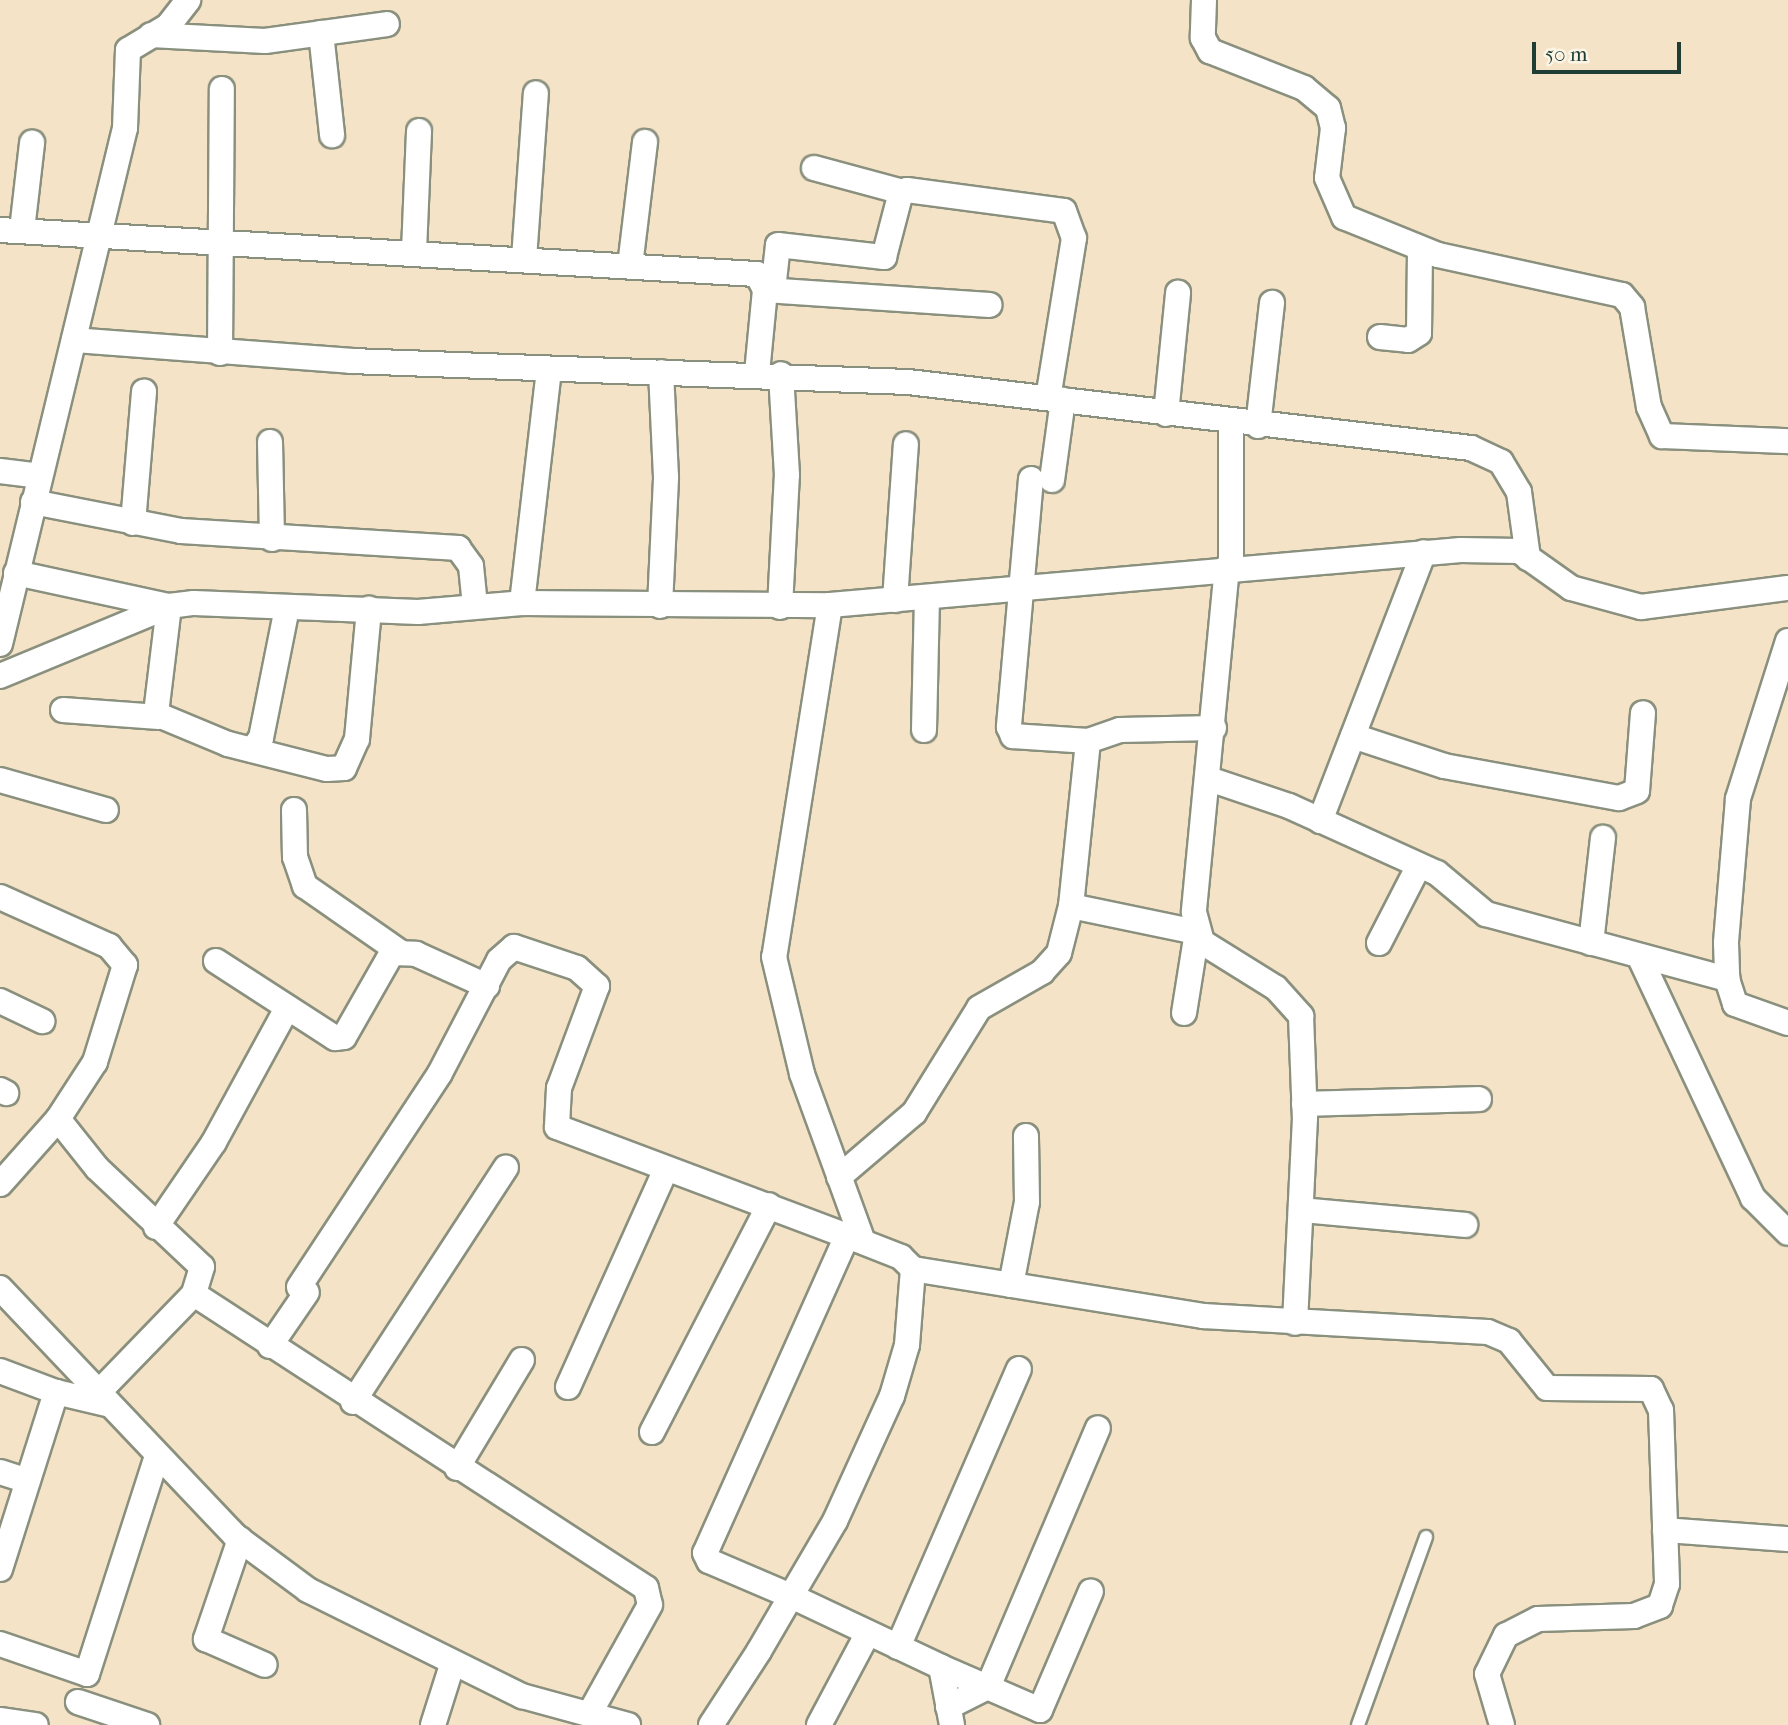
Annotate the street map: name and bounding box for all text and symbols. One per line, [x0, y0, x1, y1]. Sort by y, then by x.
scale bar [1536, 28, 1685, 72]
text: 50 m [1545, 42, 1588, 66]

